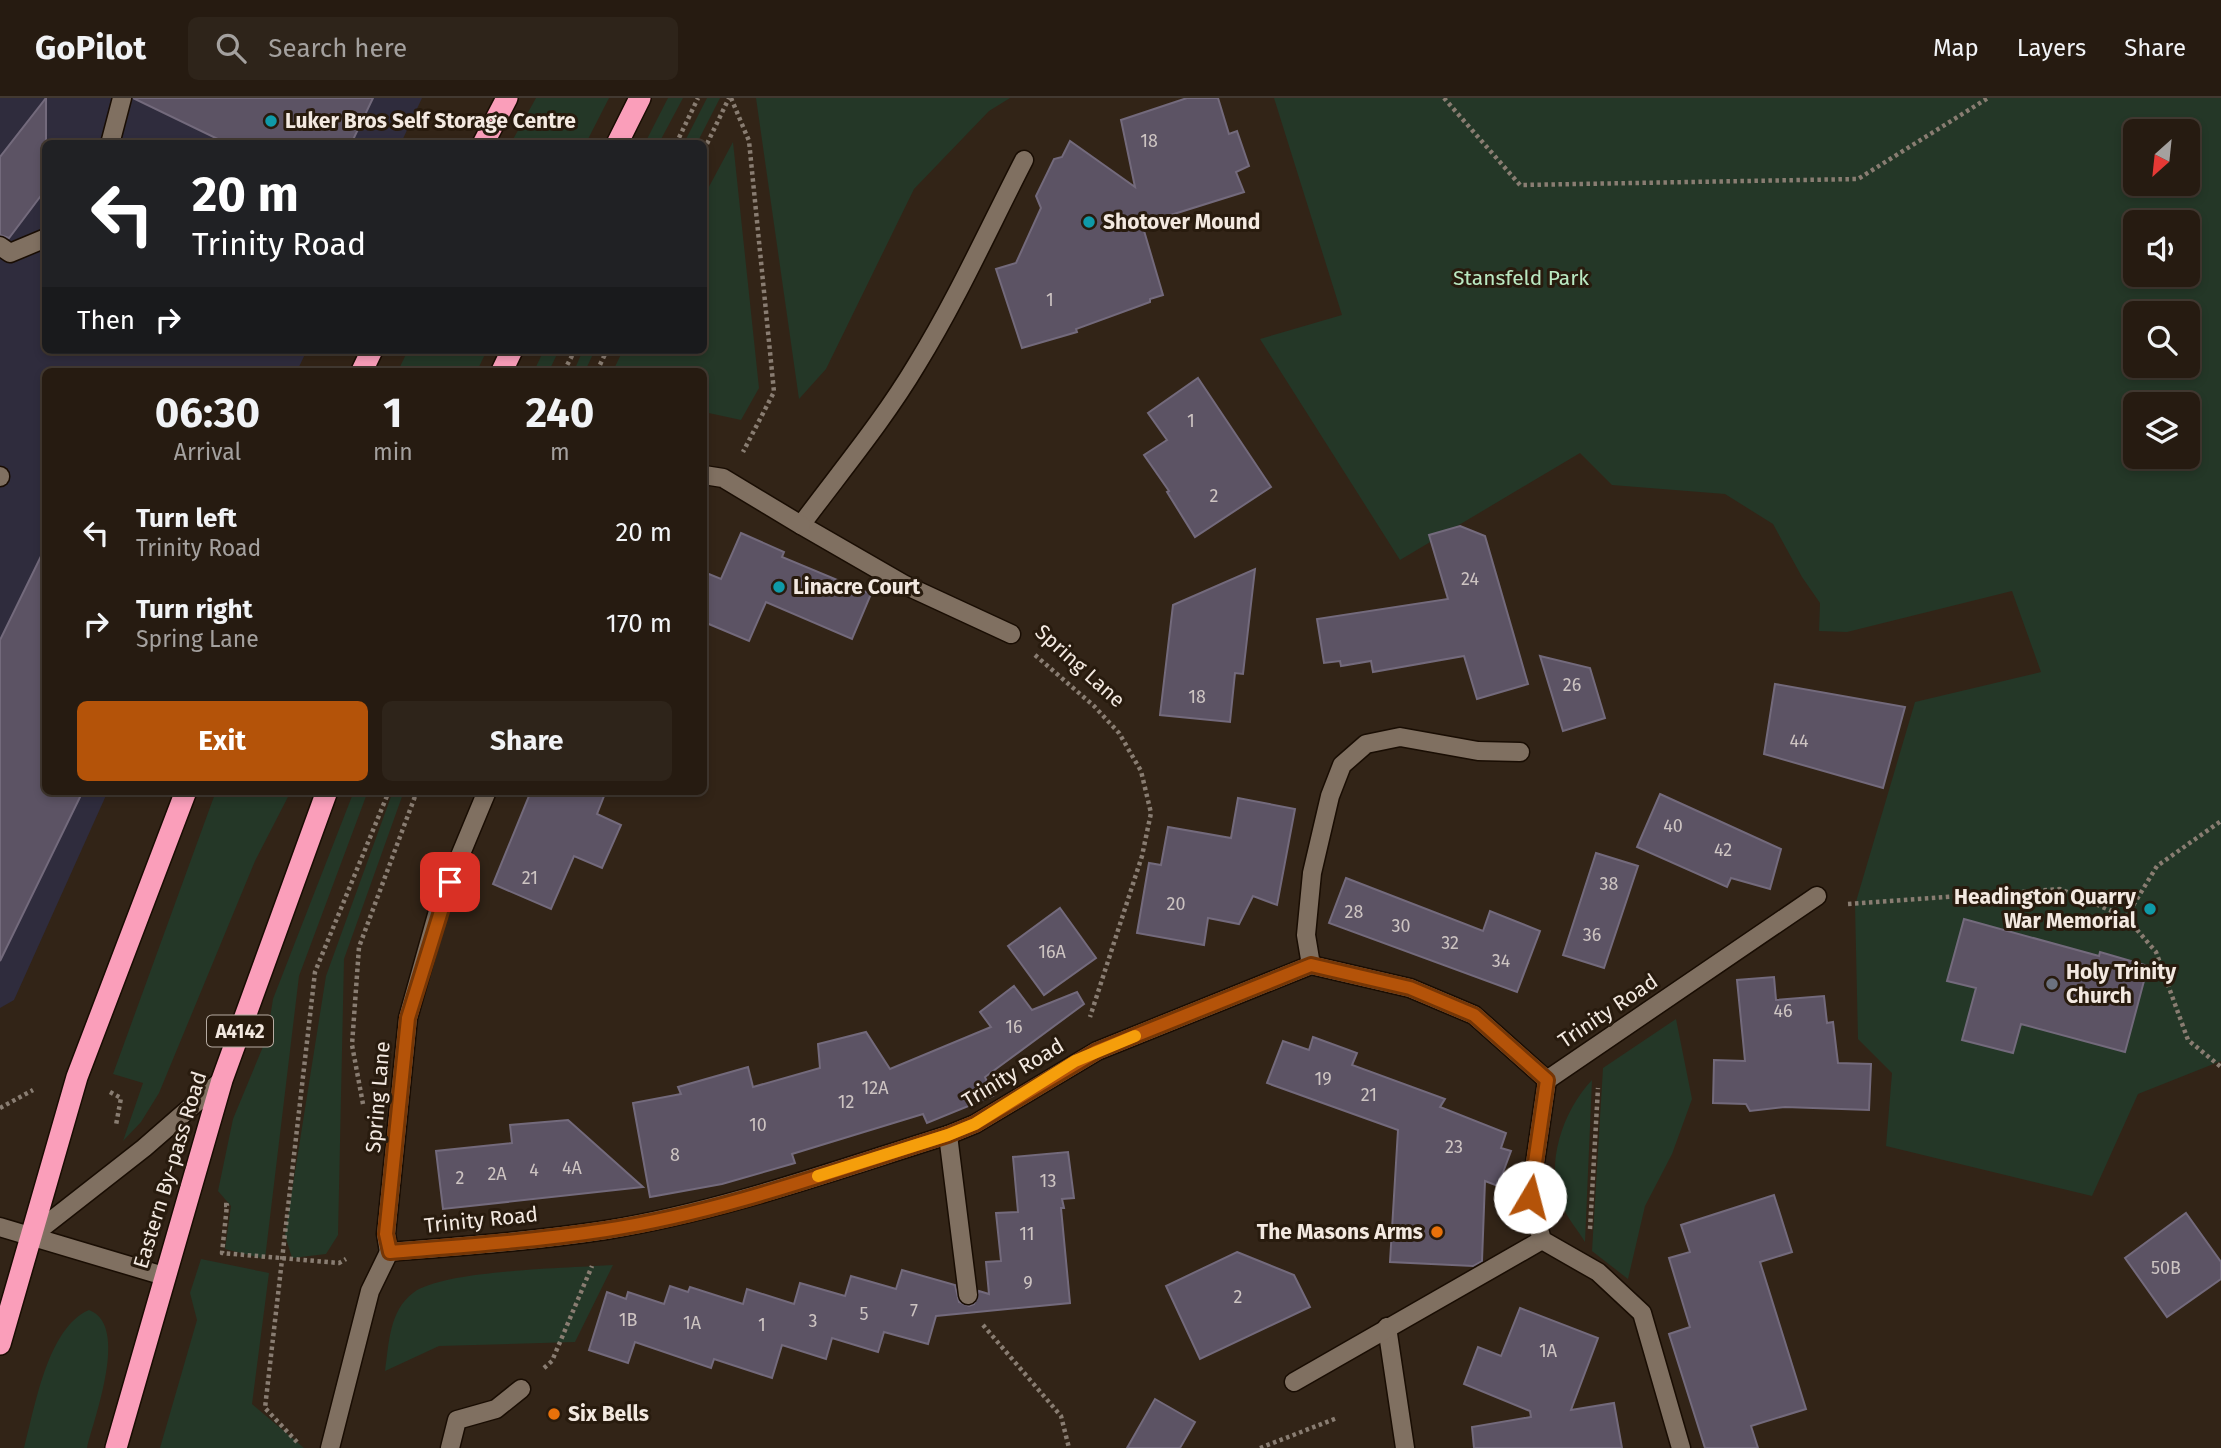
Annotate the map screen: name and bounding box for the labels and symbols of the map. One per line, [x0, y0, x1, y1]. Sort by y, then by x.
place label: Luker Bros Self Storage Centre [285, 108, 576, 134]
marker: Luker Bros Self Storage Centre [263, 113, 279, 129]
north arrow [2123, 119, 2200, 196]
house number: 18 [1140, 130, 1158, 152]
place label: Shotover Mound [1103, 209, 1260, 235]
marker: Shotover Mound [1081, 214, 1097, 230]
park label: Stansfeld Park [1453, 265, 1589, 291]
house number: 1 [1046, 289, 1054, 311]
house number: 1 [1187, 410, 1195, 432]
house number: 2 [1210, 485, 1219, 507]
house number: 24 [1461, 568, 1479, 590]
place label: Linacre Court [793, 574, 921, 600]
marker: Linacre Court [771, 579, 787, 595]
street label: Spring Lane [1030, 619, 1130, 713]
house number: 26 [1563, 674, 1581, 696]
house number: 18 [1188, 686, 1206, 708]
house number: 44 [1789, 730, 1809, 752]
house number: 40 [1663, 815, 1683, 837]
house number: 42 [1714, 839, 1732, 861]
pin [420, 852, 480, 912]
house number: 21 [522, 867, 538, 889]
house number: 38 [1600, 873, 1619, 895]
place label: Headington Quarry War Memorial [1954, 884, 2137, 934]
house number: 20 [1167, 893, 1185, 915]
house number: 28 [1345, 901, 1363, 923]
marker: Headington Quarry War Memorial [2142, 901, 2158, 917]
house number: 30 [1391, 915, 1411, 937]
house number: 36 [1583, 924, 1601, 946]
house number: 32 [1441, 932, 1459, 954]
house number: 16A [1038, 941, 1067, 963]
house number: 34 [1492, 950, 1511, 972]
place label: Holy Trinity Church [2066, 959, 2176, 1009]
street label: Trinity Road [1553, 968, 1663, 1054]
marker: Holy Trinity Church [2044, 976, 2060, 992]
house number: 46 [1773, 1000, 1793, 1022]
road number: A4142 [207, 1015, 273, 1046]
house number: 16 [1005, 1016, 1023, 1038]
street label: Trinity Road [957, 1032, 1069, 1114]
street label: Spring Lane [360, 1040, 396, 1154]
street label: Eastern By-pass Road [128, 1068, 212, 1272]
house number: 19 [1314, 1068, 1332, 1090]
house number: 12A [861, 1077, 889, 1099]
house number: 21 [1361, 1084, 1377, 1106]
house number: 12 [838, 1091, 854, 1113]
house number: 10 [749, 1114, 767, 1136]
house number: 23 [1445, 1136, 1463, 1158]
house number: 8 [670, 1144, 680, 1166]
house number: 4A [562, 1157, 583, 1179]
house number: 4 [529, 1159, 539, 1181]
position arrow [1493, 1160, 1567, 1234]
house number: 2A [487, 1163, 507, 1185]
house number: 2 [456, 1167, 465, 1189]
house number: 13 [1040, 1170, 1056, 1192]
street label: Trinity Road [423, 1201, 539, 1239]
place label: The Masons Arms [1257, 1219, 1423, 1245]
house number: 11 [1019, 1223, 1035, 1245]
marker: The Masons Arms [1429, 1224, 1445, 1240]
house number: 50B [2151, 1257, 2181, 1279]
house number: 9 [1023, 1272, 1033, 1294]
house number: 2 [1234, 1286, 1243, 1308]
house number: 7 [910, 1300, 918, 1322]
house number: 5 [859, 1303, 869, 1325]
house number: 1B [619, 1309, 637, 1331]
house number: 3 [809, 1310, 817, 1332]
house number: 1A [683, 1312, 702, 1334]
house number: 1 [758, 1314, 766, 1336]
house number: 1A [1539, 1340, 1558, 1362]
place label: Six Bells [568, 1401, 649, 1427]
marker: Six Bells [546, 1406, 562, 1422]

